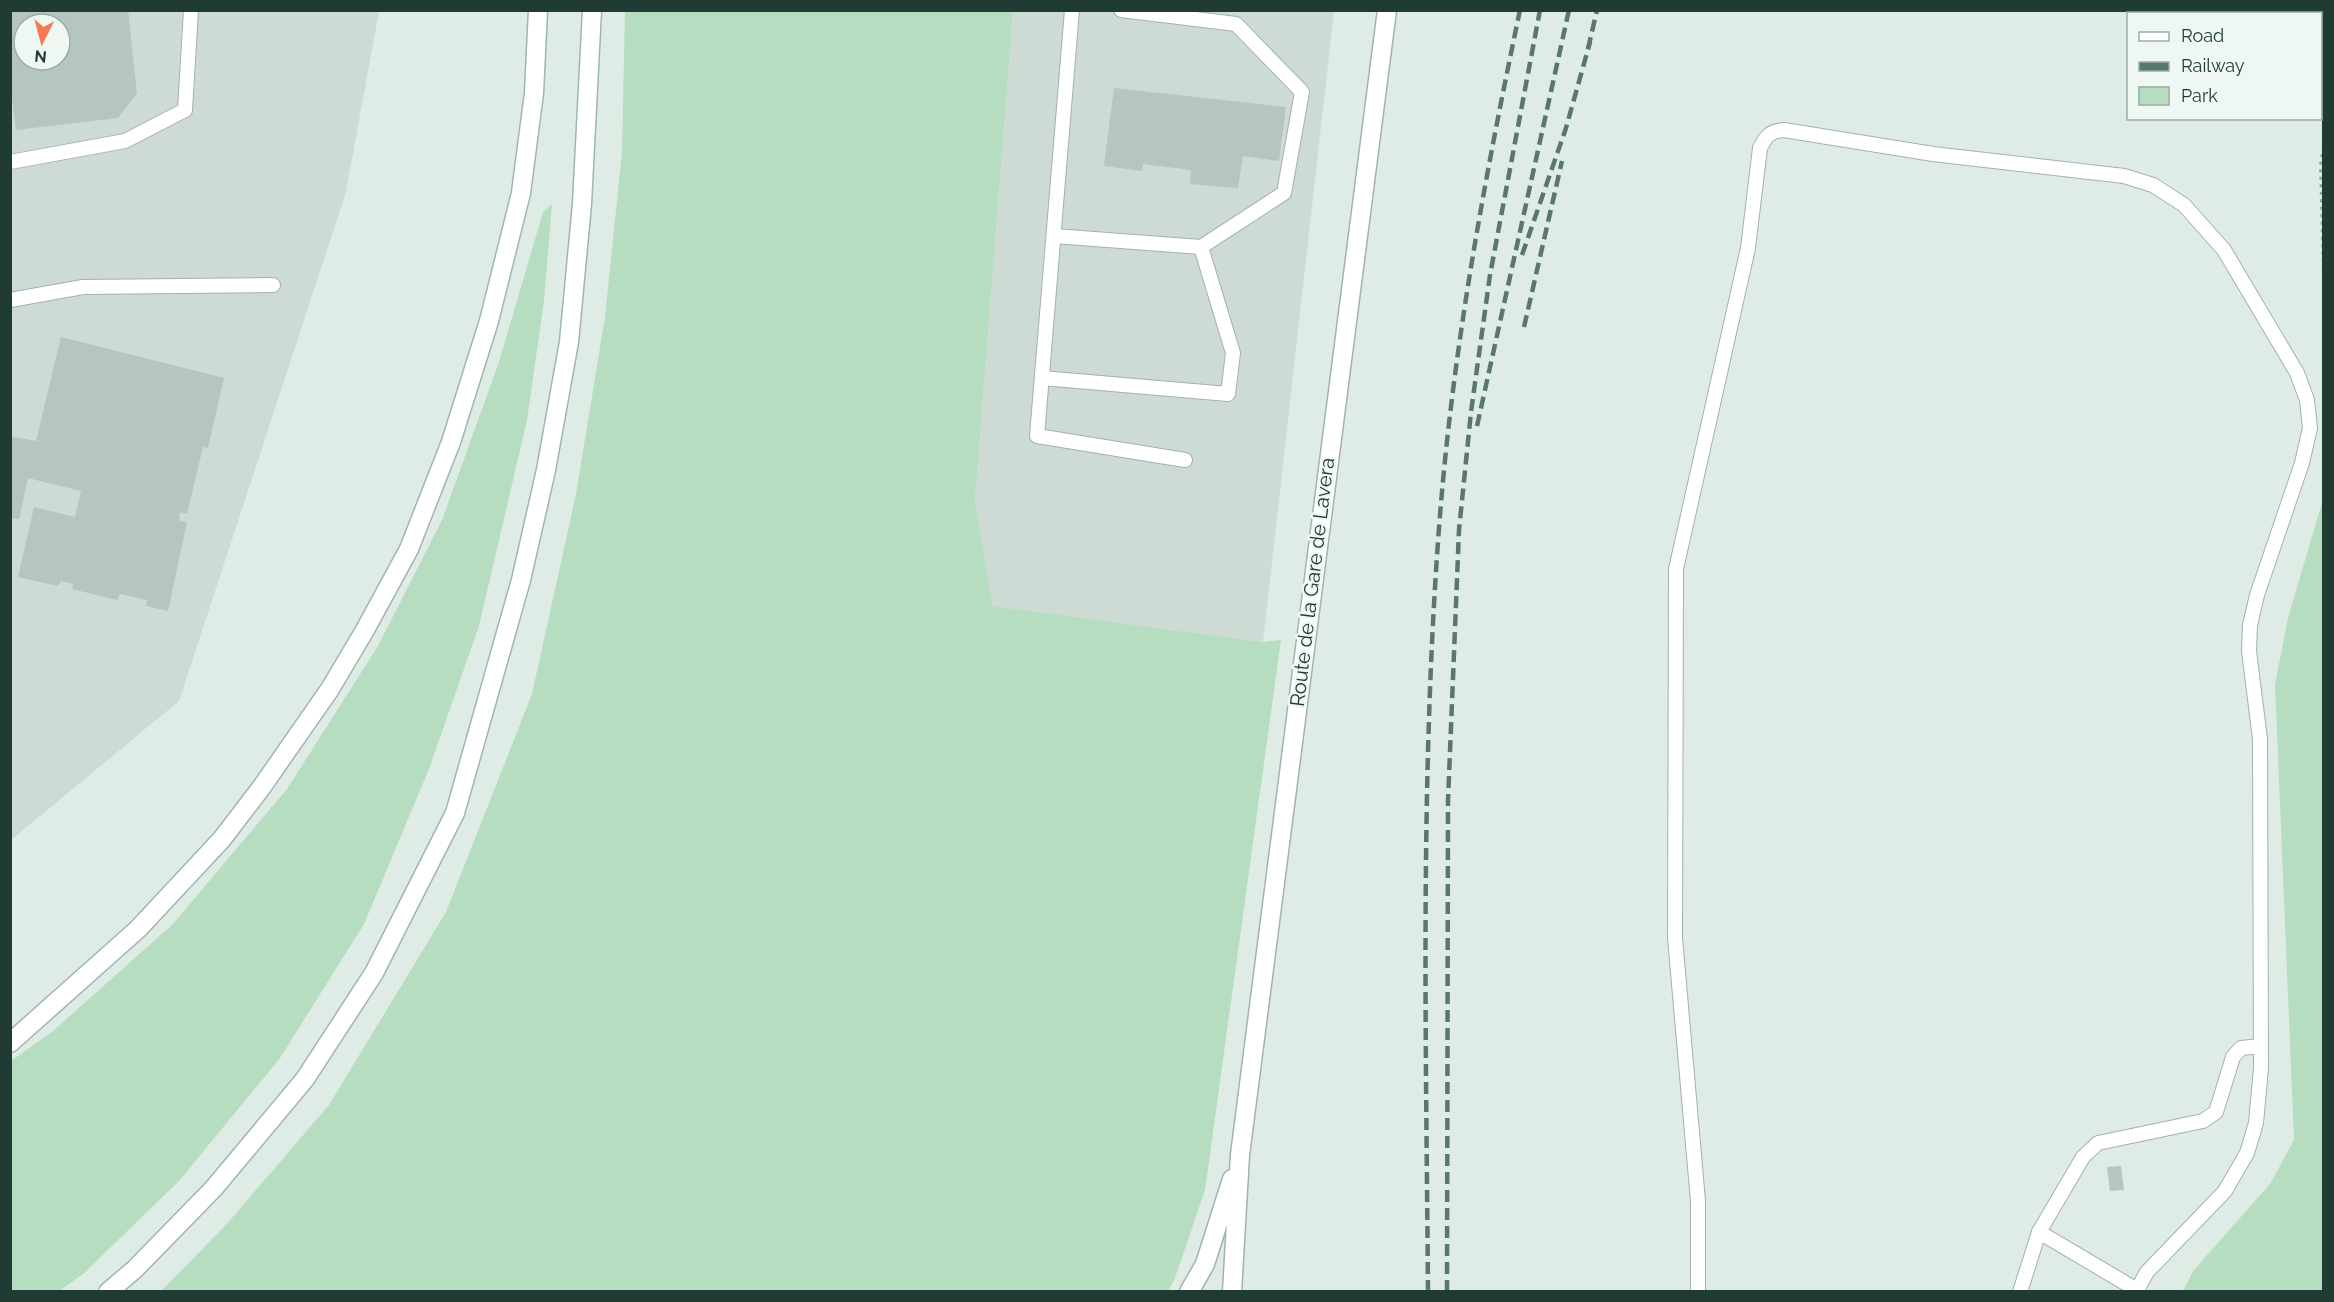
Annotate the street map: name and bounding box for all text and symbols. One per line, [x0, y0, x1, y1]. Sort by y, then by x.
north arrow [12, 12, 72, 72]
legend [2127, 12, 2322, 120]
text: Road [2181, 25, 2224, 46]
text: N [33, 46, 48, 67]
text: Railway [2181, 55, 2245, 76]
text: Park [2181, 85, 2218, 106]
street label: Route de la Gare de Lavera [1285, 456, 1339, 708]

